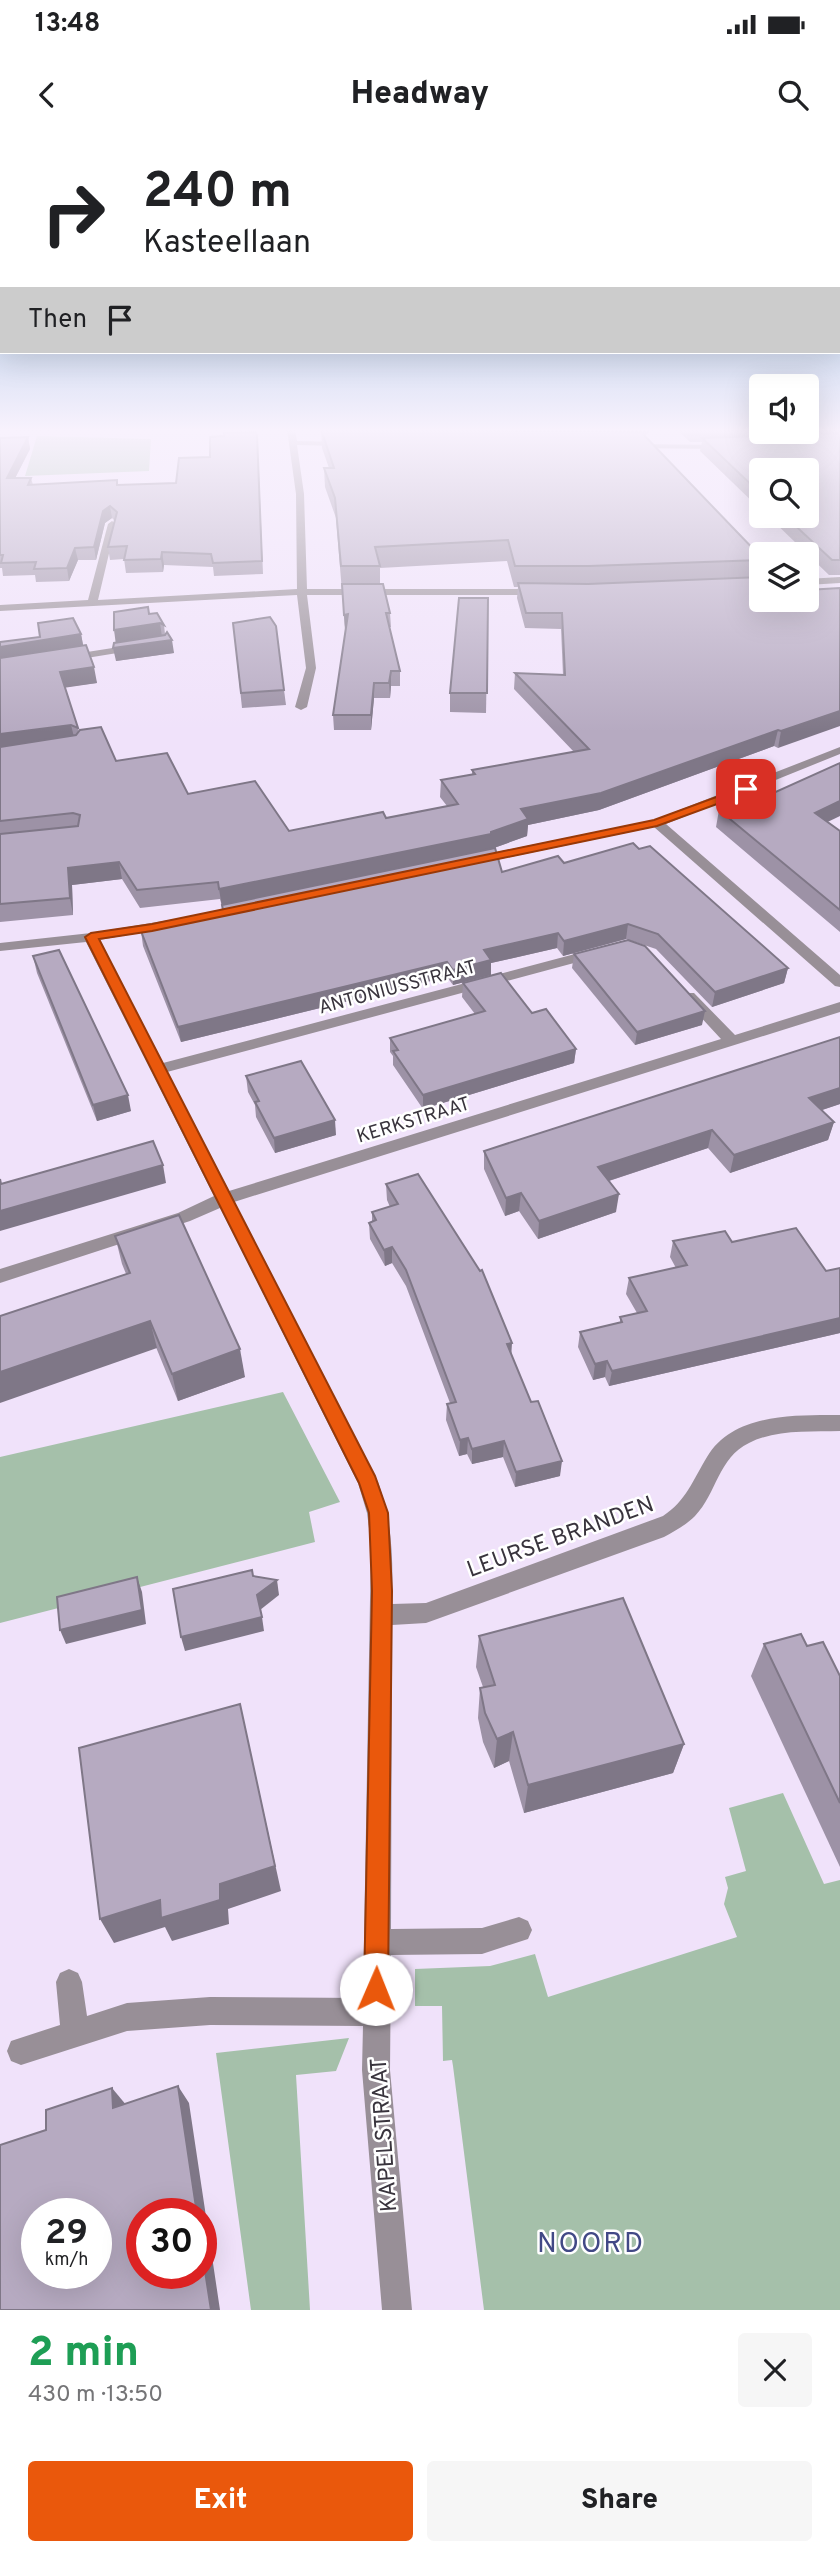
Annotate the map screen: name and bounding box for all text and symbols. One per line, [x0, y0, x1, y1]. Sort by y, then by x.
text: 13:48 [35, 8, 100, 41]
text: Headway [351, 75, 489, 115]
icon: back [28, 76, 66, 114]
icon: search [774, 76, 812, 114]
text: 240 m [143, 163, 292, 225]
icon: right [28, 168, 119, 259]
text: Kasteellaan [143, 224, 311, 264]
icon: arrive [101, 301, 139, 339]
text: Then [28, 304, 87, 337]
map controls [749, 374, 819, 612]
button: sound [749, 374, 819, 444]
button: search [749, 458, 819, 528]
button: layers [749, 542, 819, 612]
pin [716, 759, 776, 819]
icon: arrive [727, 770, 765, 808]
street label: ANTONIUSSTRAAT [316, 955, 479, 1021]
street label: KERKSTRAAT [354, 1092, 473, 1150]
street label: LEURSE BRANDEN [463, 1491, 658, 1586]
position arrow [339, 1952, 413, 2026]
street label: KAPELSTRAAT [366, 2057, 405, 2213]
speed limit sign: 30 [126, 2198, 217, 2289]
text: 29 [45, 2212, 88, 2256]
district label: NOORD [537, 2227, 645, 2263]
text: km/h [45, 2249, 88, 2272]
text: 2 min [28, 2328, 139, 2381]
button: close [738, 2333, 812, 2407]
text: 430 m · 13:50 [28, 2381, 163, 2410]
button: Exit [28, 2461, 413, 2541]
button: Share [427, 2461, 812, 2541]

